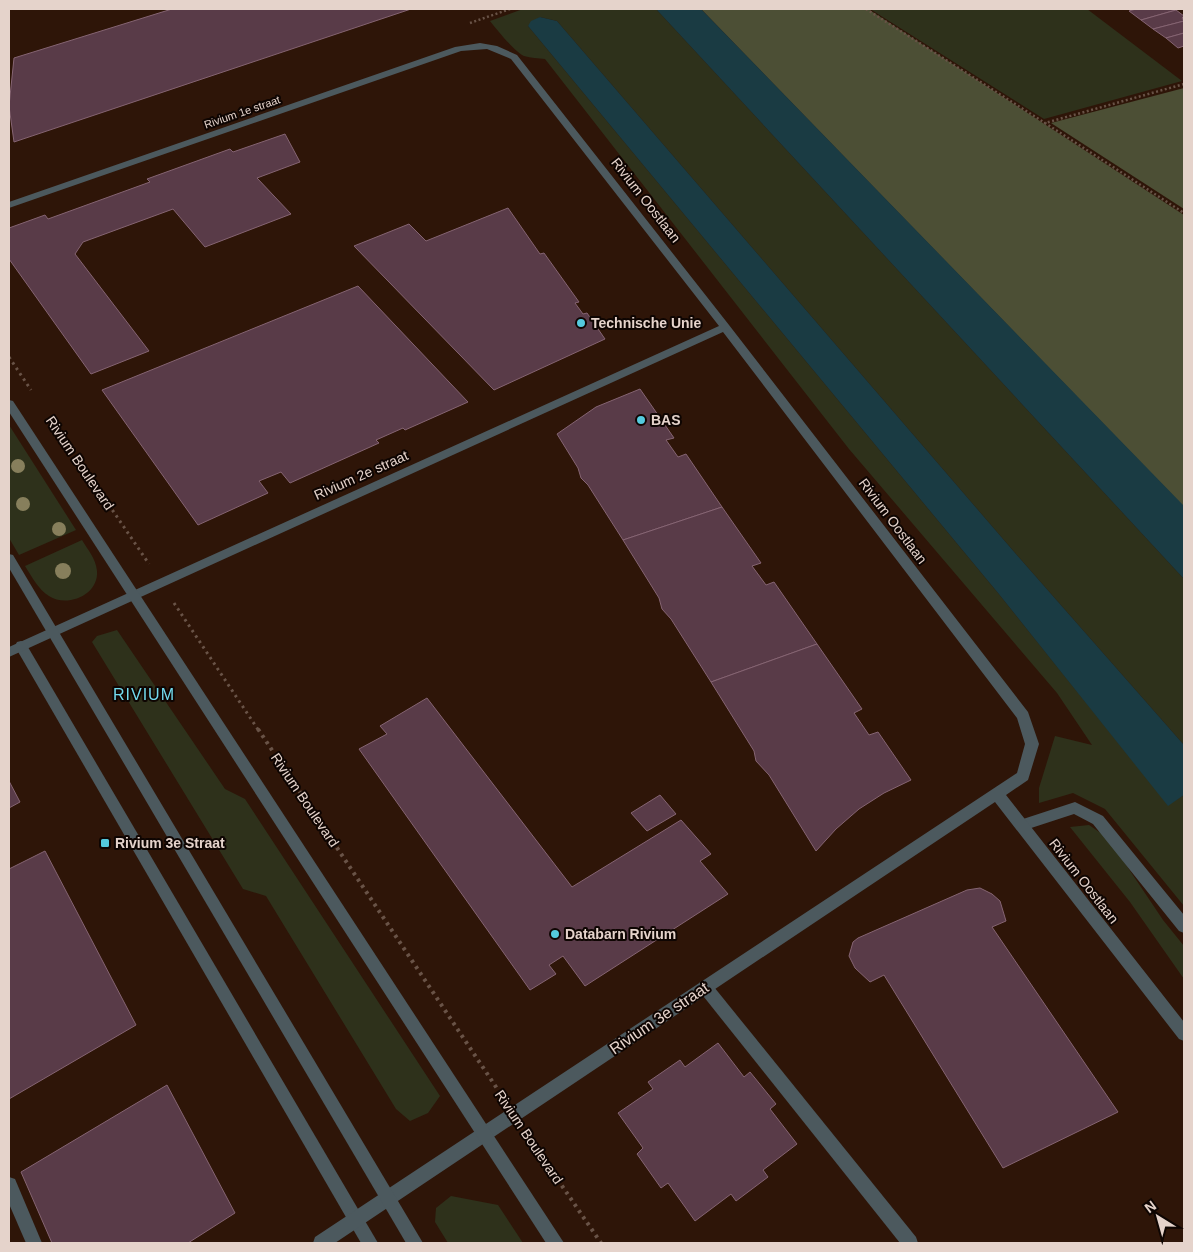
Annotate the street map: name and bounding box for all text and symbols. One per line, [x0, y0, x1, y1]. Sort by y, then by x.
street label: Rivium 1e straat [202, 93, 282, 131]
street label: Rivium Oostlaan [608, 155, 684, 245]
place label: Technische Unie [591, 315, 701, 331]
marker: Technische Unie [575, 317, 587, 329]
place label: BAS [651, 412, 681, 428]
street label: Rivium Boulevard [43, 413, 117, 513]
marker: BAS [635, 414, 647, 426]
street label: Rivium 2e straat [312, 447, 411, 503]
street label: Rivium Oostlaan [856, 475, 930, 567]
district label: RIVIUM [113, 686, 175, 703]
street label: Rivium Boulevard [268, 750, 342, 850]
place label: Rivium 3e Straat [115, 835, 225, 851]
street label: Rivium Oostlaan [1046, 836, 1122, 926]
marker: Rivium 3e Straat [99, 837, 111, 849]
place label: Databarn Rivium [565, 926, 676, 942]
marker: Databarn Rivium [549, 928, 561, 940]
street label: Rivium 3e straat [606, 978, 712, 1057]
street label: Rivium Boulevard [492, 1087, 566, 1187]
north arrow [1133, 1192, 1183, 1242]
text: N [1141, 1197, 1159, 1216]

